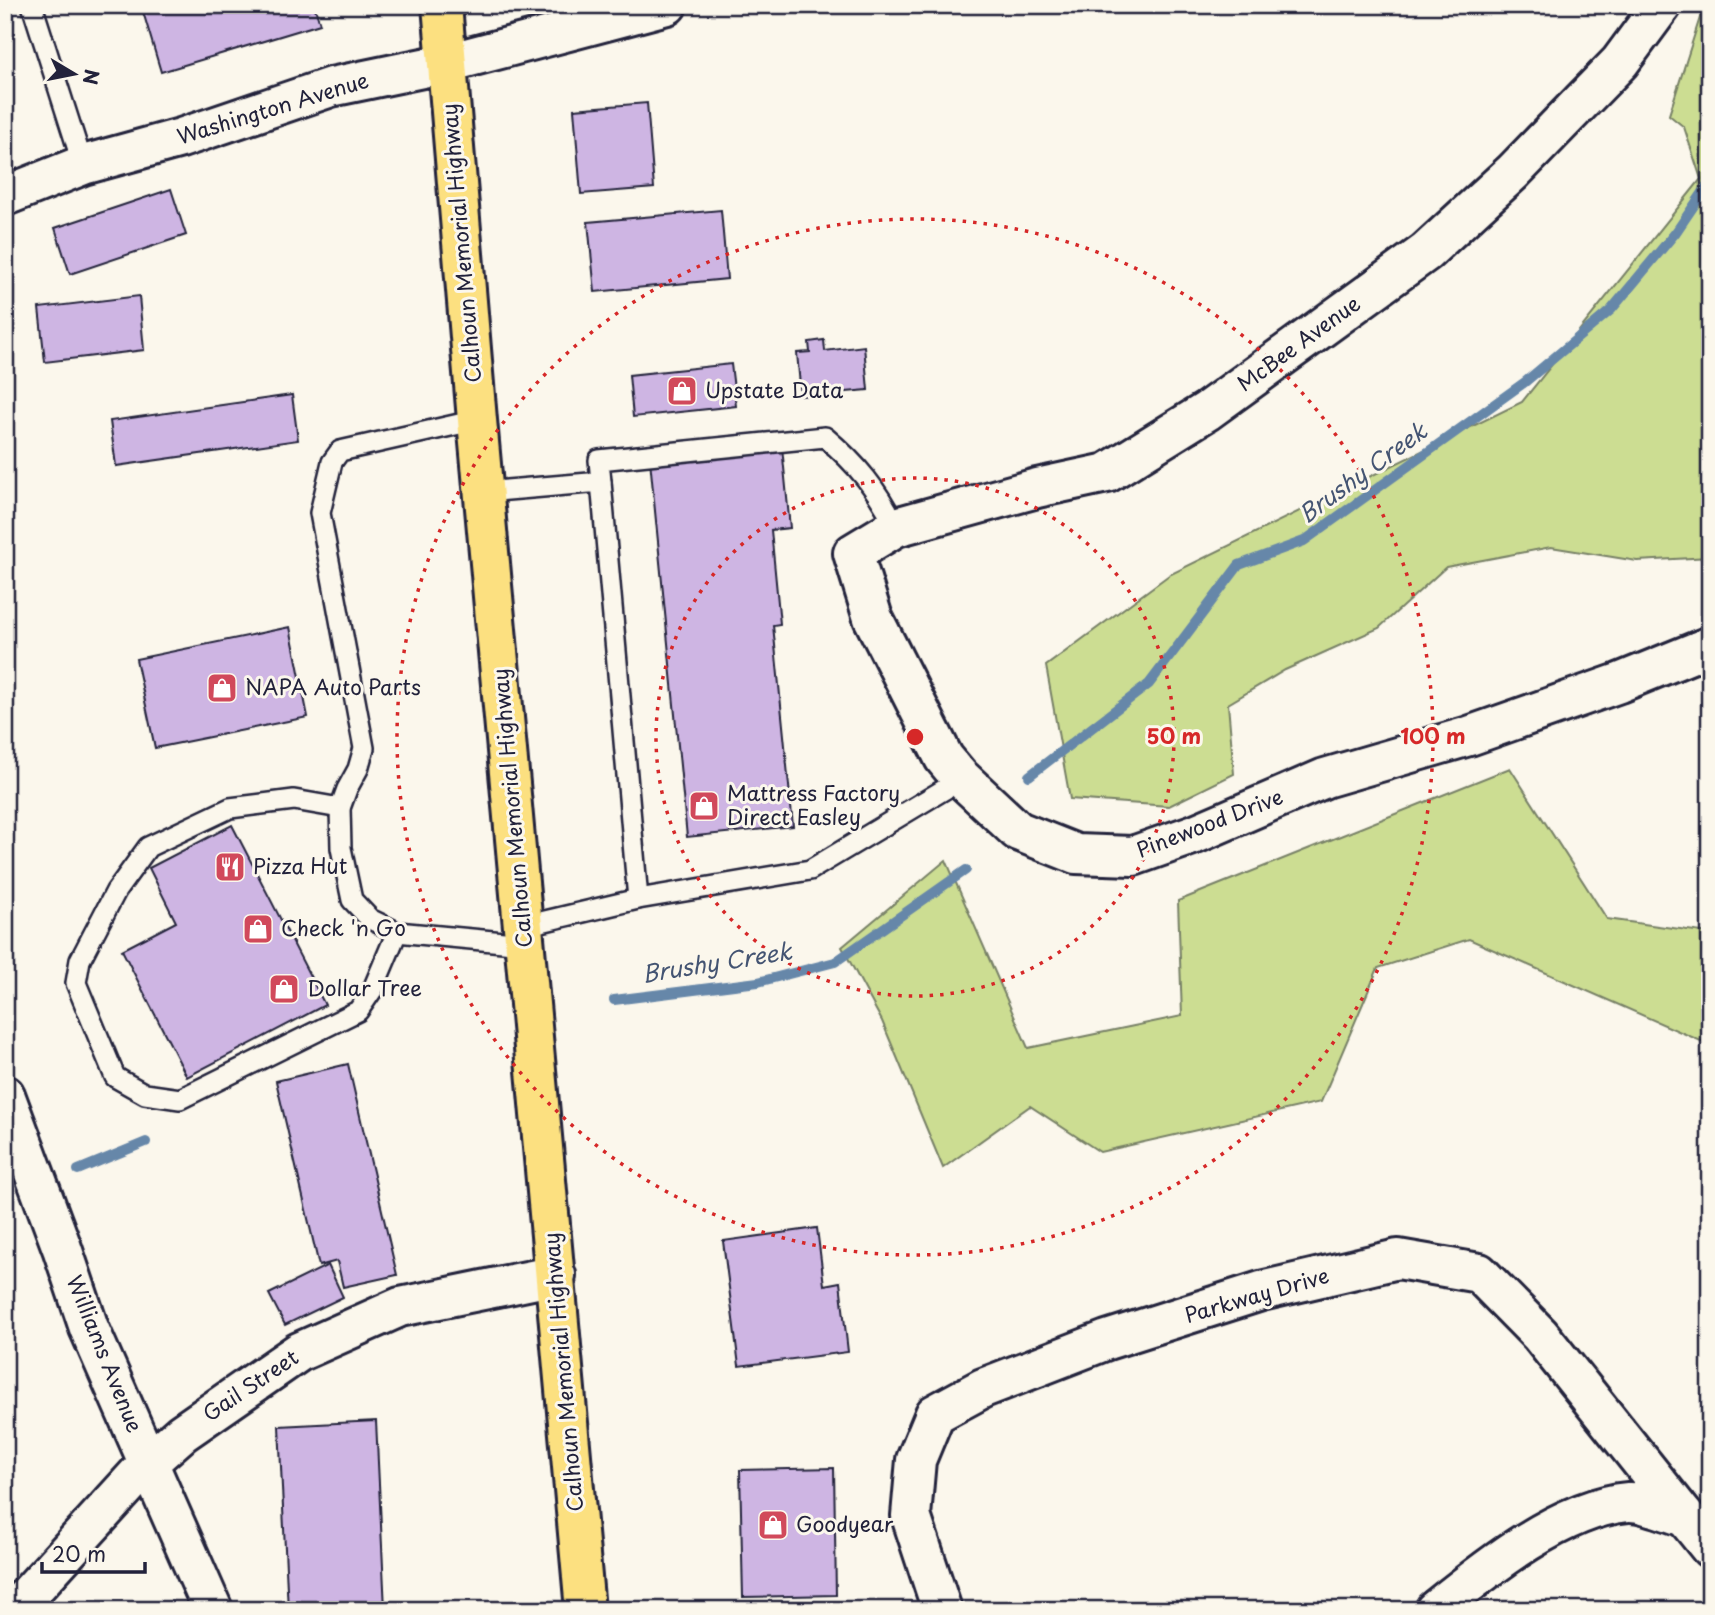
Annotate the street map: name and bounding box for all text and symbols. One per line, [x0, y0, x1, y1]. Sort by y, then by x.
north arrow [38, 38, 108, 108]
street label: Washington Avenue [173, 63, 372, 151]
text: N [77, 67, 107, 87]
street label: Calhoun Memorial Highway [432, 102, 488, 384]
street label: McBee Avenue [1230, 287, 1366, 398]
place label: Upstate Data [705, 373, 844, 405]
shop icon: Upstate Data [665, 374, 699, 408]
water label: Brushy Creek [1291, 413, 1434, 530]
street label: Calhoun Memorial Highway [483, 667, 539, 949]
place label: NAPA Auto Parts [245, 670, 421, 702]
shop icon: NAPA Auto Parts [205, 671, 239, 705]
text: 50 m [1147, 719, 1201, 751]
text: 100 m [1400, 719, 1466, 751]
centre of rings [903, 725, 927, 749]
place label: Mattress Factory Direct Easley [727, 776, 900, 832]
street label: Pinewood Drive [1131, 779, 1287, 865]
shop icon: Mattress Factory Direct Easley [687, 789, 721, 823]
place label: Pizza Hut [253, 849, 347, 881]
restaurant icon: Pizza Hut [213, 850, 247, 884]
place label: Check 'n Go [281, 911, 406, 943]
shop icon: Check 'n Go [241, 912, 275, 946]
water label: Brushy Creek [639, 932, 795, 991]
place label: Dollar Tree [307, 971, 422, 1003]
shop icon: Dollar Tree [267, 972, 301, 1006]
street label: Calhoun Memorial Highway [534, 1231, 590, 1513]
street label: Parkway Drive [1181, 1258, 1332, 1330]
street label: Williams Avenue [60, 1270, 152, 1437]
street label: Gail Street [195, 1340, 304, 1428]
place label: Goodyear [796, 1507, 894, 1539]
shop icon: Goodyear [756, 1508, 790, 1542]
scale bar [42, 1531, 145, 1575]
text: 20 m [52, 1537, 106, 1569]

